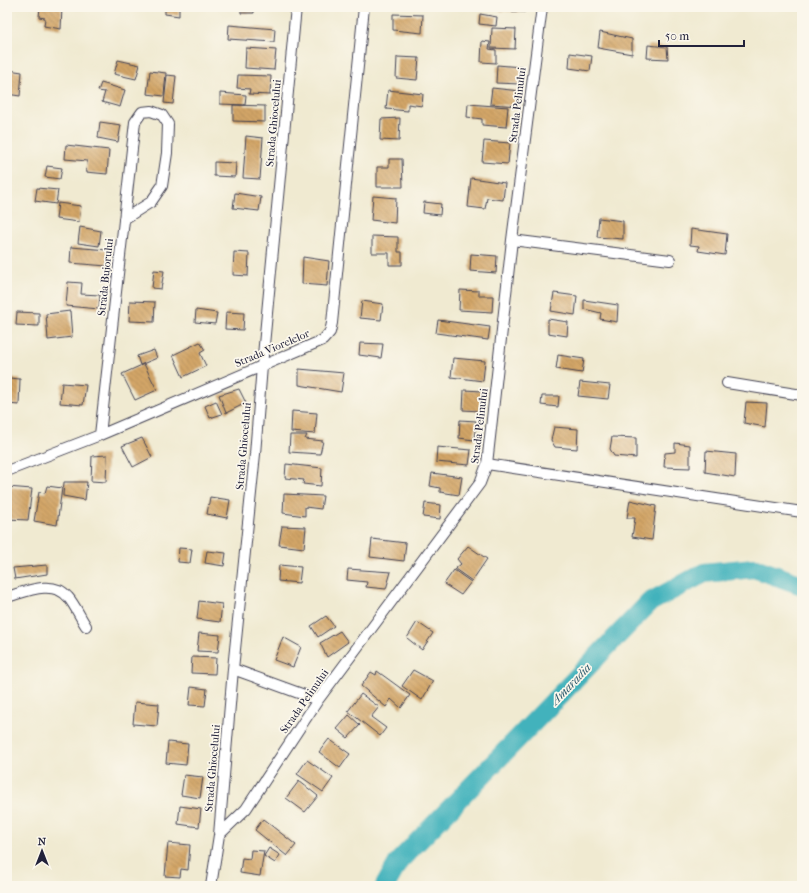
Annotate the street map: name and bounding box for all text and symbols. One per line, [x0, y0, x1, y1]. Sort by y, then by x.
scale bar [659, 22, 744, 48]
text: 50 m [665, 29, 689, 43]
street label: Strada Pelinului [506, 66, 529, 143]
street label: Strada Ghiocelului [263, 78, 284, 167]
street label: Strada Bujorului [95, 237, 116, 316]
street label: Strada Viorelelor [233, 327, 312, 370]
street label: Strada Pelinului [468, 387, 491, 464]
street label: Strada Ghiocelului [233, 401, 254, 490]
water label: Amaradia [547, 661, 594, 709]
street label: Strada Pelinului [277, 666, 332, 736]
street label: Strada Ghiocelului [202, 723, 223, 812]
north arrow [22, 831, 62, 871]
text: N [38, 835, 47, 848]

